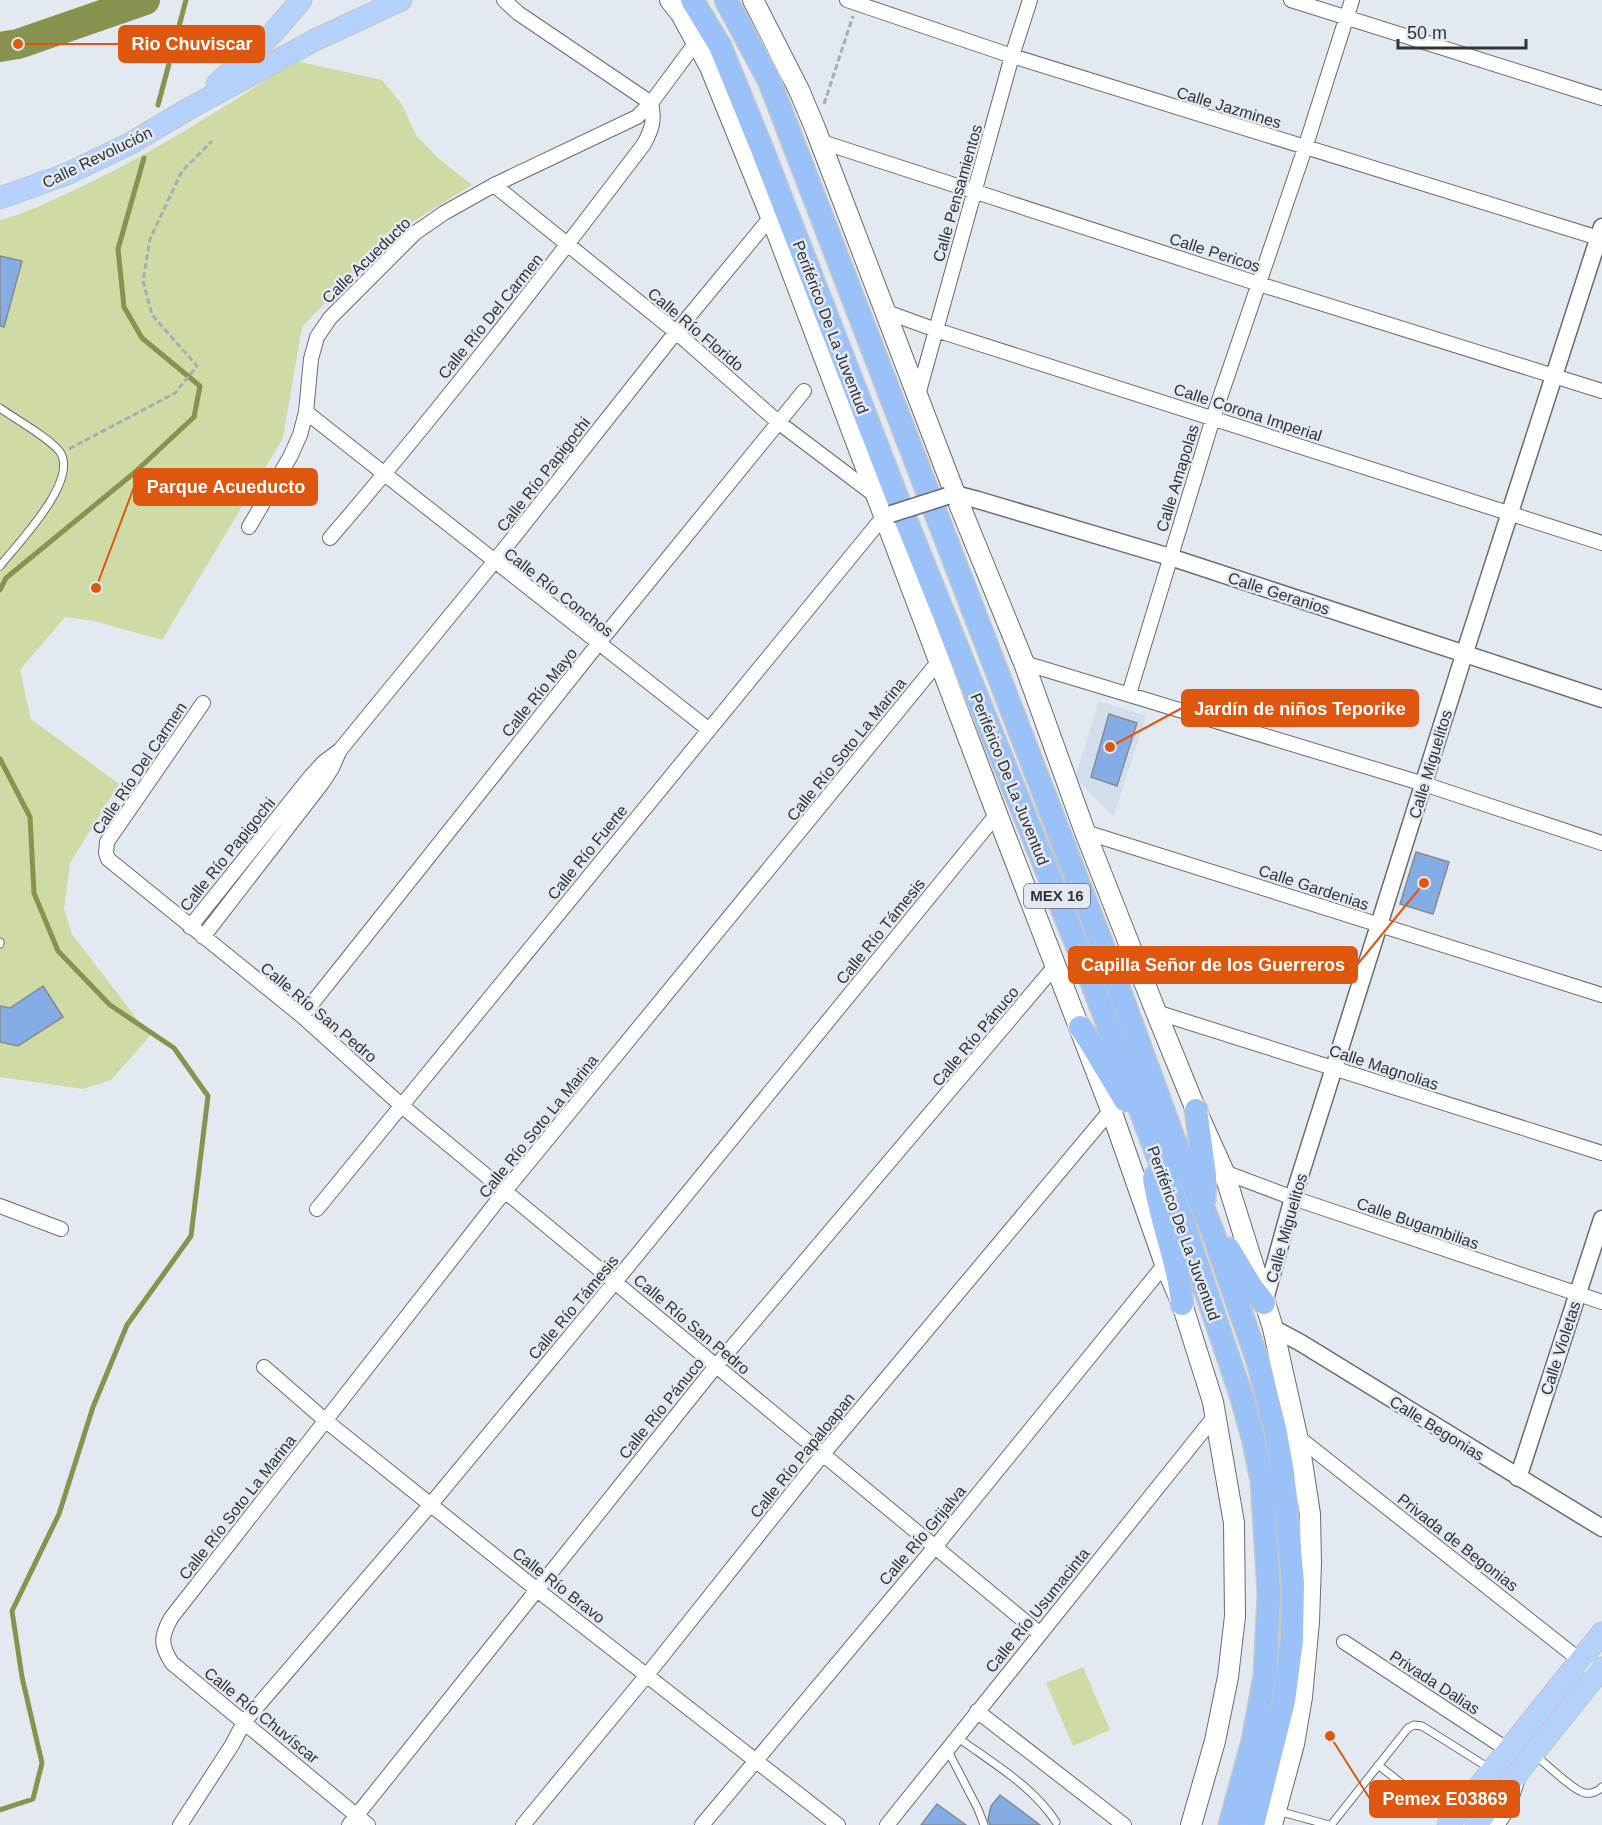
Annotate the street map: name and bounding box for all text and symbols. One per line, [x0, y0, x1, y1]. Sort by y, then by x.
scale bar [1398, 12, 1526, 50]
text: 50 m [1407, 23, 1447, 43]
callout: Rio Chuviscar [119, 26, 264, 62]
text: Rio Chuviscar [131, 34, 253, 54]
street label: Calle Jazmines [1174, 83, 1283, 131]
street label: Calle Pensamientos [930, 122, 985, 264]
street label: Calle Revolución [40, 123, 155, 191]
street label: Calle Acueducto [319, 214, 414, 307]
street label: Calle Pericos [1167, 230, 1262, 275]
street label: Periférico De La Juventud [790, 238, 871, 416]
street label: Calle Río Del Carmen [435, 250, 546, 382]
street label: Calle Río Florido [645, 285, 747, 374]
street label: Calle Corona Imperial [1172, 380, 1324, 444]
street label: Calle Río Papigochi [493, 414, 593, 535]
street label: Calle Amapolas [1153, 423, 1202, 534]
callout: Parque Acueducto [134, 469, 317, 505]
text: Parque Acueducto [147, 477, 305, 497]
street label: Calle Río Conchos [501, 545, 616, 640]
street label: Calle Geranios [1226, 569, 1332, 618]
street label: Calle Río Mayo [498, 644, 580, 740]
street label: Calle Río Soto La Marina [784, 674, 909, 824]
callout: Jardín de niños Teporike [1182, 690, 1418, 726]
street label: Periférico De La Juventud [967, 691, 1052, 868]
street label: Calle Río Del Carmen [89, 699, 190, 838]
text: Jardín de niños Teporike [1194, 699, 1406, 719]
street label: Calle Miguelitos [1406, 708, 1455, 821]
street label: Calle Río Papigochi [177, 794, 278, 914]
street label: Calle Río Fuerte [544, 802, 631, 903]
street label: Calle Gardenias [1257, 862, 1371, 913]
street label: Calle Río Támesis [833, 875, 928, 987]
road number: MEX 16 [1024, 884, 1090, 908]
callout: Capilla Señor de los Guerreros [1069, 947, 1357, 983]
text: Capilla Señor de los Guerreros [1081, 955, 1345, 975]
street label: Calle Río San Pedro [257, 959, 380, 1066]
street label: Calle Río Pánuco [929, 983, 1022, 1089]
street label: Calle Magnolias [1327, 1042, 1441, 1093]
street label: Calle Río Soto La Marina [476, 1051, 601, 1201]
street label: Periférico De La Juventud [1144, 1144, 1223, 1323]
street label: Calle Miguelitos [1263, 1172, 1310, 1285]
street label: Calle Bugambilias [1355, 1195, 1481, 1252]
street label: Calle Río Támesis [525, 1252, 622, 1363]
street label: Calle Río San Pedro [630, 1271, 753, 1378]
street label: Calle Violetas [1537, 1299, 1584, 1397]
street label: Calle Río Pánuco [616, 1355, 707, 1462]
street label: Calle Río Papaloapan [747, 1389, 858, 1521]
street label: Calle Begonias [1387, 1393, 1487, 1464]
street label: Calle Río Soto La Marina [176, 1432, 299, 1583]
street label: Calle Río Grijalva [876, 1482, 969, 1588]
street label: Privada de Begonias [1394, 1490, 1521, 1595]
street label: Calle Río Bravo [509, 1544, 608, 1627]
street label: Calle Río Usumacinta [982, 1545, 1093, 1676]
street label: Privada Dalias [1387, 1647, 1483, 1718]
street label: Calle Río Chuvíscar [201, 1664, 323, 1767]
callout: Pemex E03869 [1370, 1781, 1519, 1817]
text: Pemex E03869 [1382, 1789, 1508, 1809]

